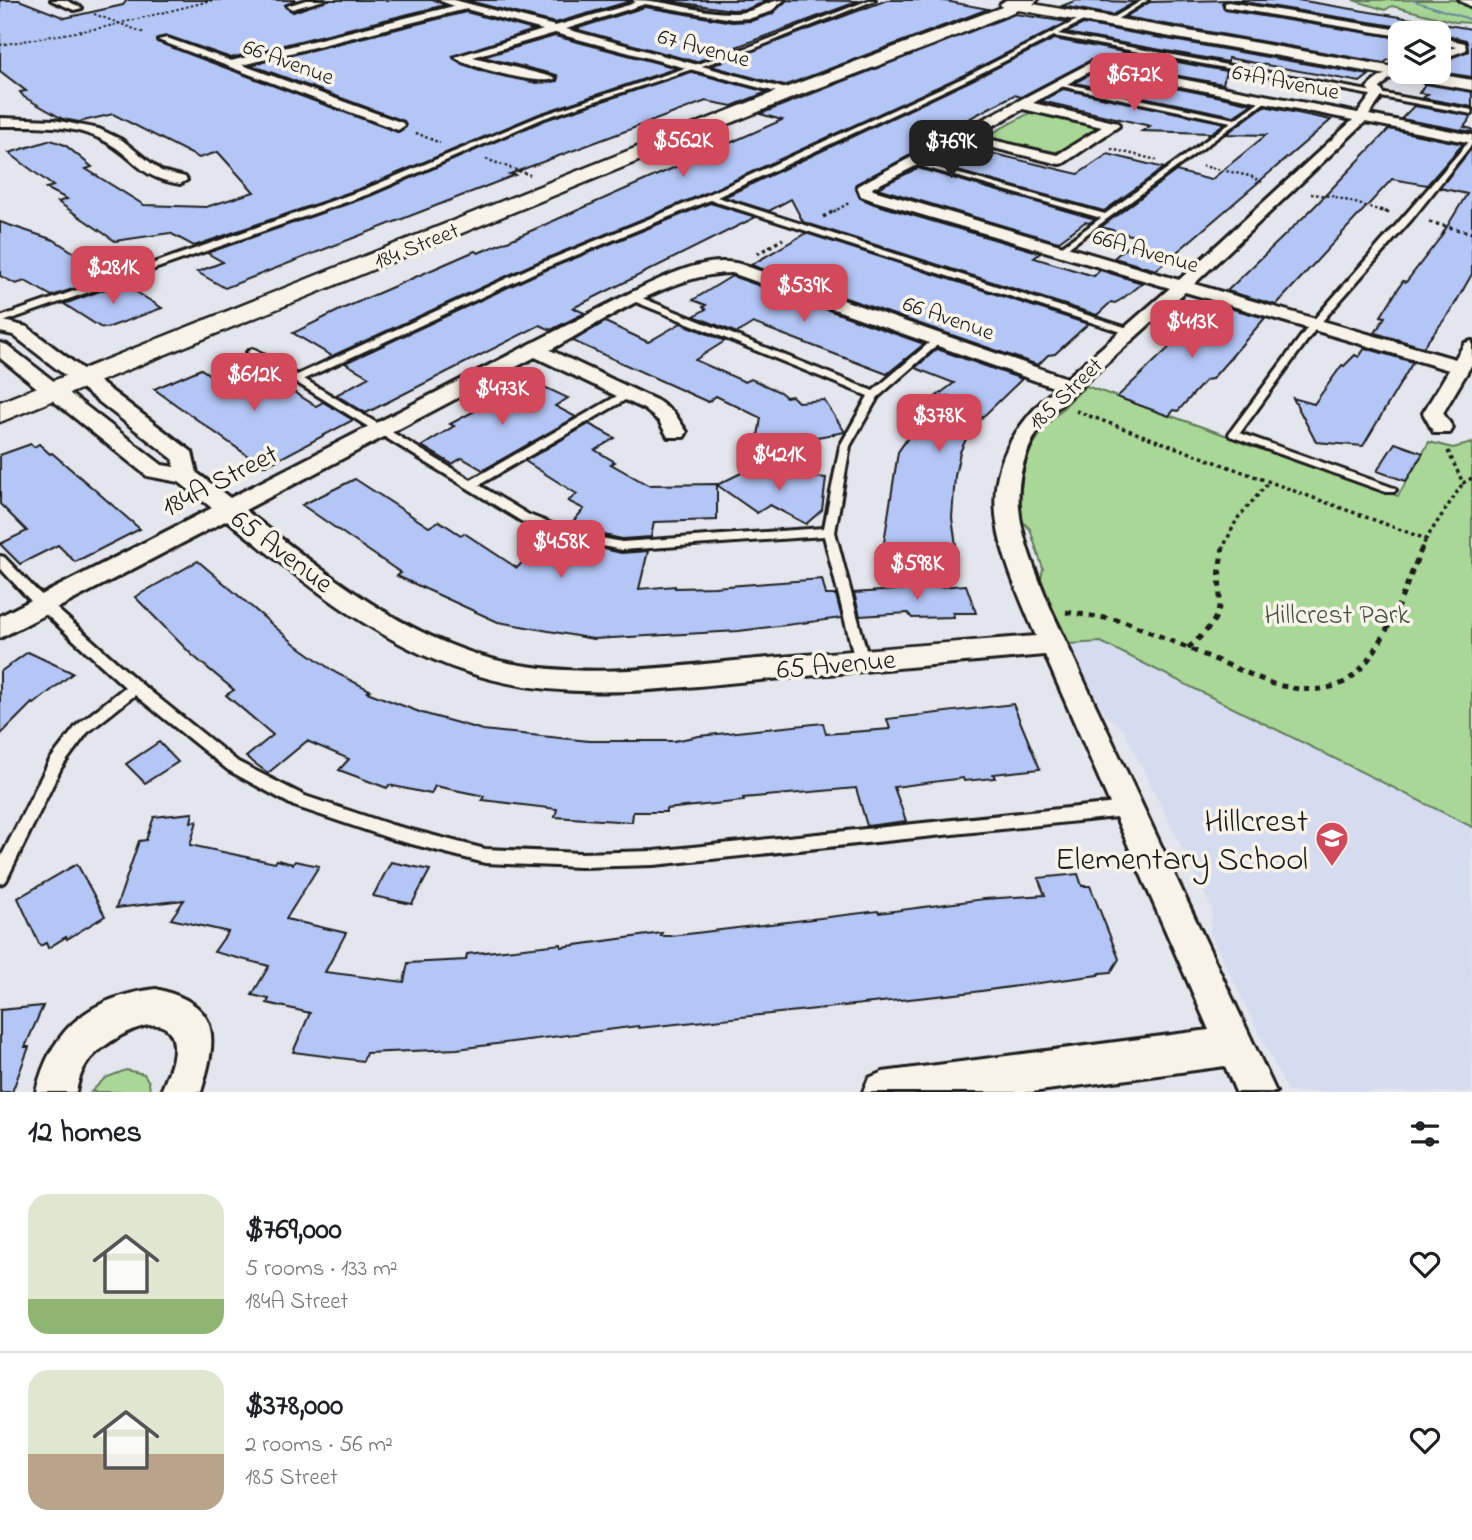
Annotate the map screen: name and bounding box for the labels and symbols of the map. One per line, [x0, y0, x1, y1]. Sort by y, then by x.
street label: 67 Avenue [654, 21, 754, 78]
street label: 66 Avenue [238, 32, 339, 95]
pin: $672K [1085, 54, 1183, 113]
street label: 67A Avenue [1229, 57, 1342, 110]
pin: $562K [634, 120, 732, 179]
pin: $769K [902, 120, 1000, 180]
street label: 184 Street [369, 215, 465, 279]
street label: 66A Avenue [1088, 222, 1203, 283]
pin: $281K [64, 246, 162, 306]
pin: $539K [755, 264, 853, 324]
street label: 66 Avenue [898, 288, 999, 351]
pin: $413K [1143, 300, 1241, 360]
street label: 185 Street [1022, 351, 1112, 439]
pin: $612K [205, 354, 303, 413]
pin: $473K [453, 368, 551, 427]
pin: $378K [890, 394, 988, 454]
pin: $421K [730, 434, 828, 493]
street label: 184A Street [155, 435, 286, 529]
street label: 65 Avenue [221, 501, 341, 605]
pin: $458K [512, 520, 610, 580]
pin: $598K [868, 542, 966, 602]
park label: Hillcrest Park [1264, 596, 1411, 637]
street label: 65 Avenue [775, 641, 898, 692]
place label: Hillcrest Elementary School [1055, 799, 1308, 885]
school or university icon: Hillcrest Elementary School [1313, 819, 1351, 868]

